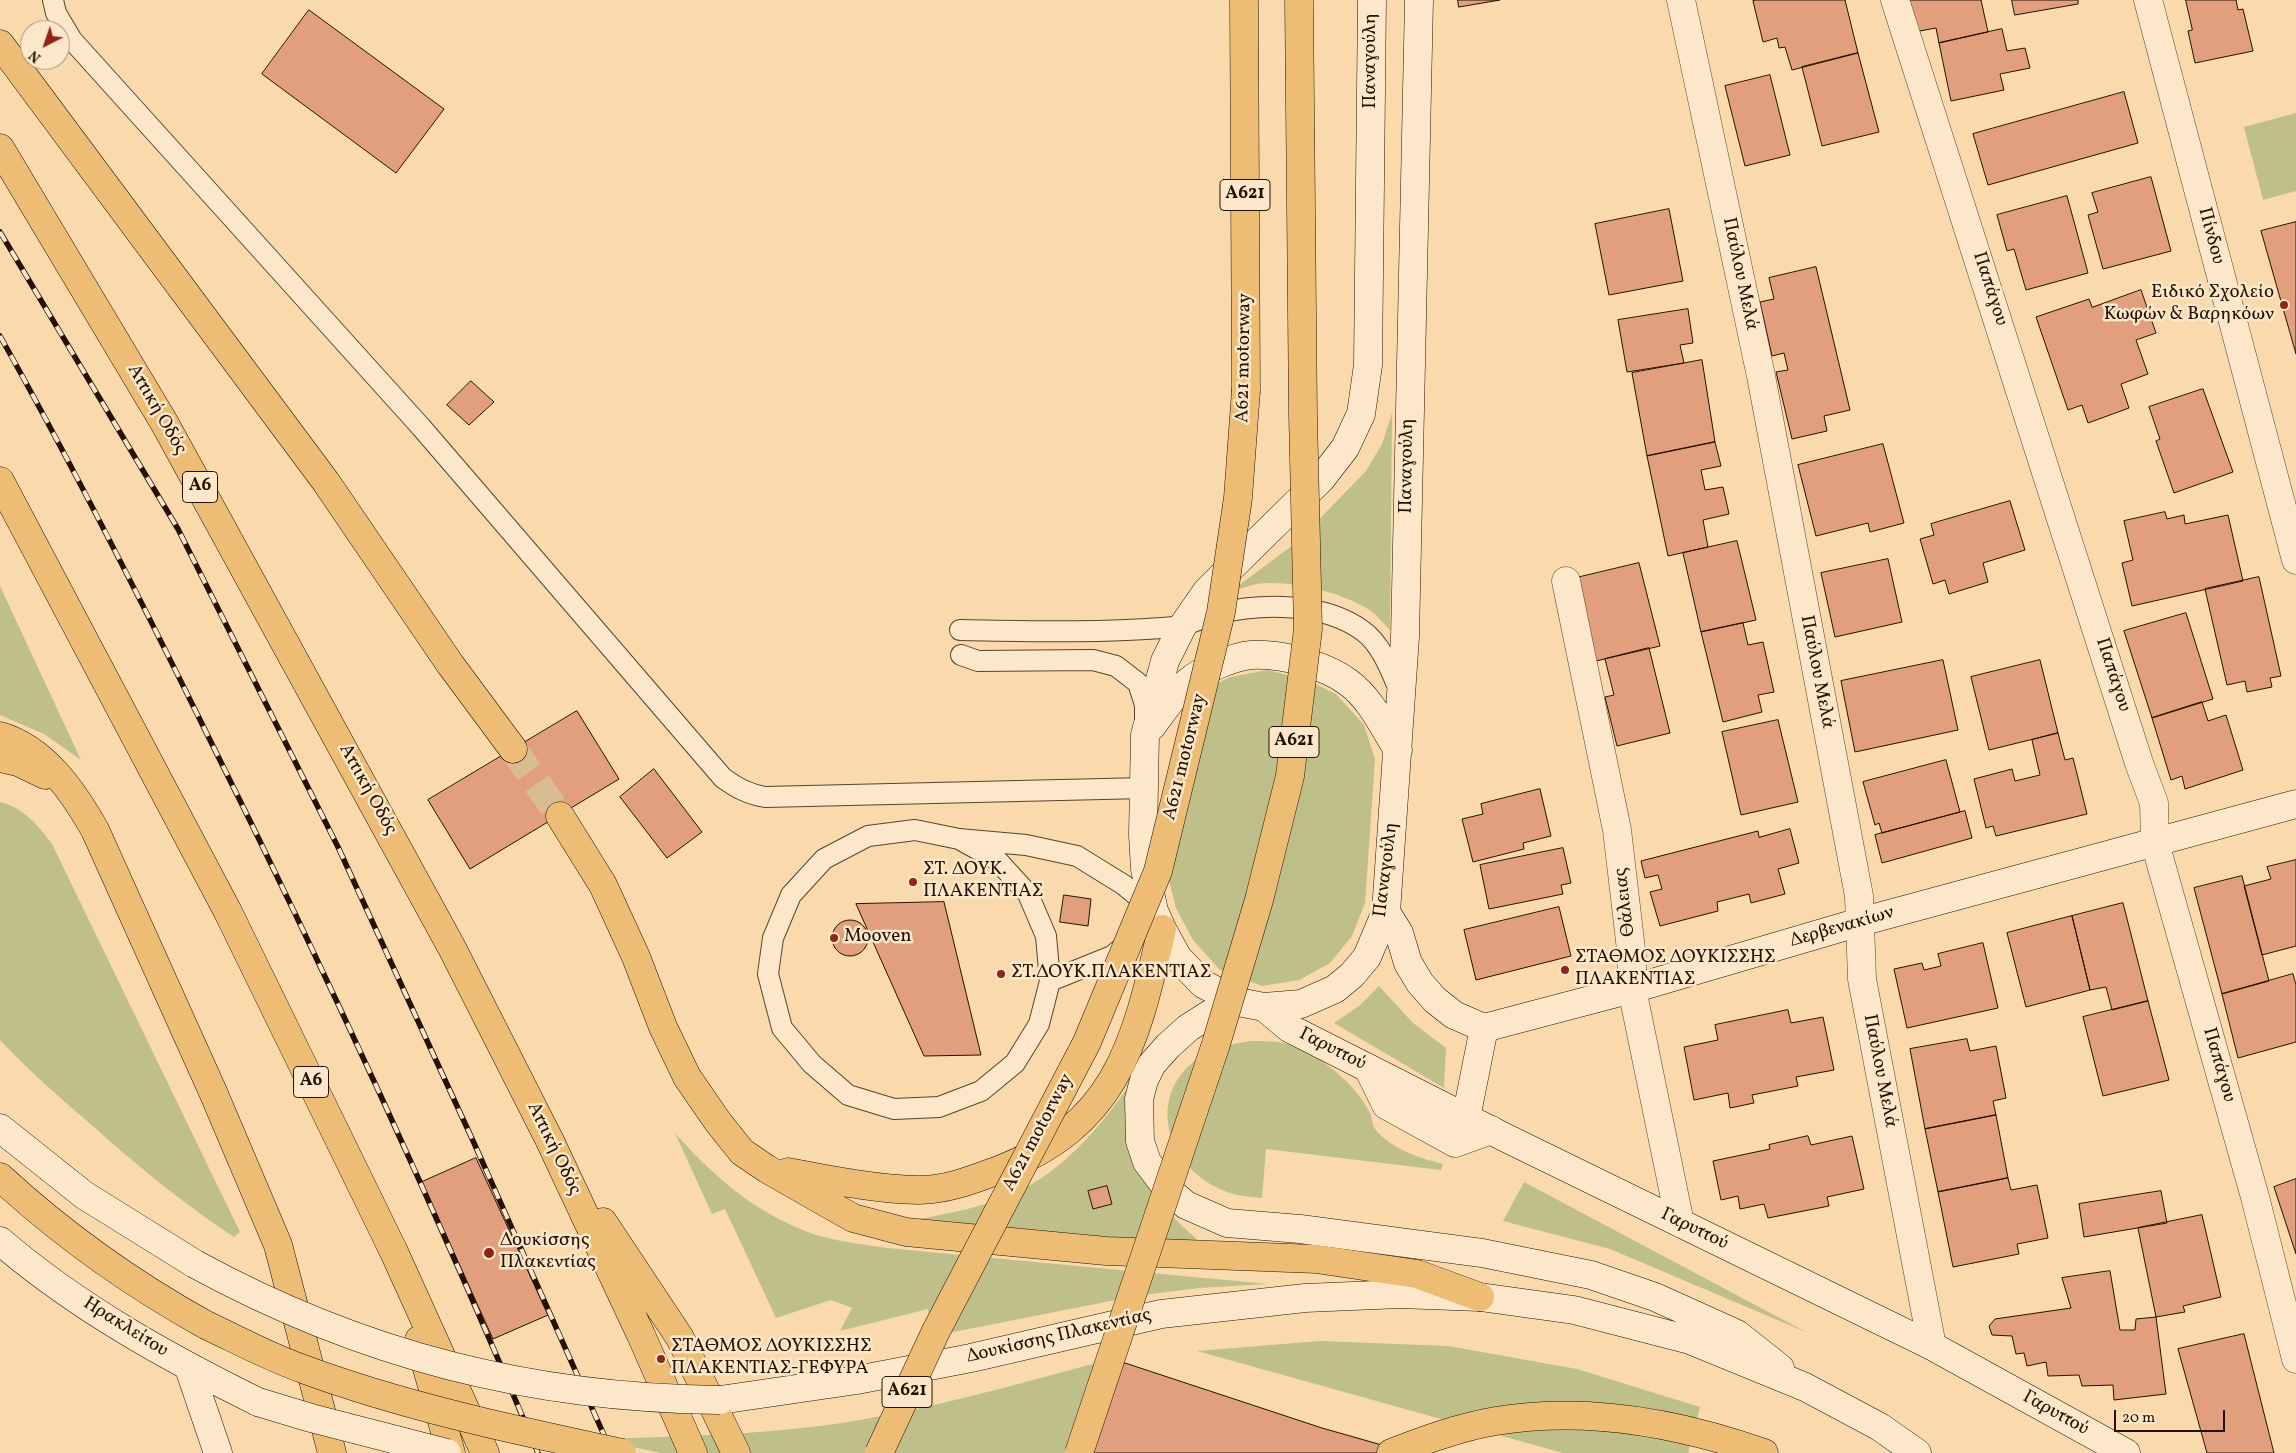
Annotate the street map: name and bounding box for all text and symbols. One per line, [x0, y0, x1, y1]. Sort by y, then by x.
street label: Παναγούλη [1361, 13, 1383, 109]
north arrow [20, 20, 70, 70]
text: N [25, 45, 46, 66]
road number: Α621 [1220, 180, 1270, 210]
street label: Πίνδου [2192, 205, 2228, 267]
street label: Παύλου Μελά [1716, 215, 1762, 333]
street label: Παπάγου [1966, 249, 2012, 329]
place label: Ειδικό Σχολείο Κωφών & Βαρηκόων [2104, 283, 2274, 327]
street label: A621 motorway [1232, 293, 1258, 423]
marker: Ειδικό Σχολείο Κωφών & Βαρηκόων [2278, 299, 2290, 311]
street label: Αττική Οδός [121, 361, 191, 459]
street label: Παναγούλη [1396, 418, 1420, 514]
road number: Α6 [182, 472, 218, 502]
street label: Παύλου Μελά [1794, 613, 1838, 731]
street label: Παπάγου [2089, 635, 2135, 715]
street label: A621 motorway [1159, 691, 1213, 823]
road number: Α621 [1269, 726, 1319, 758]
street label: Αττική Οδός [333, 741, 401, 839]
street label: Παναγούλη [1370, 821, 1404, 919]
place label: ΣΤ. ΔΟΥΚ. ΠΛΑΚΕΝΤΙΑΣ [923, 860, 1043, 904]
street label: Θάλειας [1610, 866, 1642, 938]
marker: ΣΤ. ΔΟΥΚ. ΠΛΑΚΕΝΤΙΑΣ [907, 876, 919, 888]
street label: Δερβενακίων [1787, 902, 1897, 954]
place label: Mooven [844, 927, 912, 949]
marker: Mooven [828, 932, 840, 944]
place label: ΣΤΑΘΜΟΣ ΔΟΥΚΙΣΣΗΣ ΠΛΑΚΕΝΤΙΑΣ [1575, 948, 1776, 992]
place label: ΣΤ.ΔΟΥΚ.ΠΛΑΚΕΝΤΙΑΣ [1011, 963, 1211, 985]
marker: ΣΤΑΘΜΟΣ ΔΟΥΚΙΣΣΗΣ ΠΛΑΚΕΝΤΙΑΣ [1559, 964, 1571, 976]
marker: ΣΤ.ΔΟΥΚ.ΠΛΑΚΕΝΤΙΑΣ [995, 968, 1007, 980]
street label: Παύλου Μελά [1857, 1012, 1901, 1130]
street label: Γαρυττού [1295, 1023, 1369, 1077]
street label: Παπάγου [2196, 1025, 2240, 1105]
road number: Α6 [294, 1066, 328, 1098]
street label: A621 motorway [998, 1070, 1080, 1196]
street label: Αττική Οδός [521, 1099, 585, 1199]
street label: Γαρυττού [1657, 1204, 1731, 1256]
place label: Δουκίσσης Πλακεντίας [500, 1231, 596, 1275]
marker: Δουκίσσης Πλακεντίας [482, 1246, 496, 1260]
street label: Ηρακλείτου [78, 1293, 172, 1363]
street label: Δουκίσσης Πλακεντίας [964, 1305, 1154, 1369]
place label: ΣΤΑΘΜΟΣ ΔΟΥΚΙΣΣΗΣ ΠΛΑΚΕΝΤΙΑΣ-ΓΕΦΥΡΑ [671, 1337, 872, 1381]
marker: ΣΤΑΘΜΟΣ ΔΟΥΚΙΣΣΗΣ ΠΛΑΚΕΝΤΙΑΣ-ΓΕΦΥΡΑ [655, 1353, 667, 1365]
road number: Α621 [882, 1376, 932, 1408]
street label: Γαρυττού [2018, 1387, 2092, 1441]
scale bar [2116, 1400, 2227, 1432]
text: 20 m [2122, 1408, 2155, 1429]

